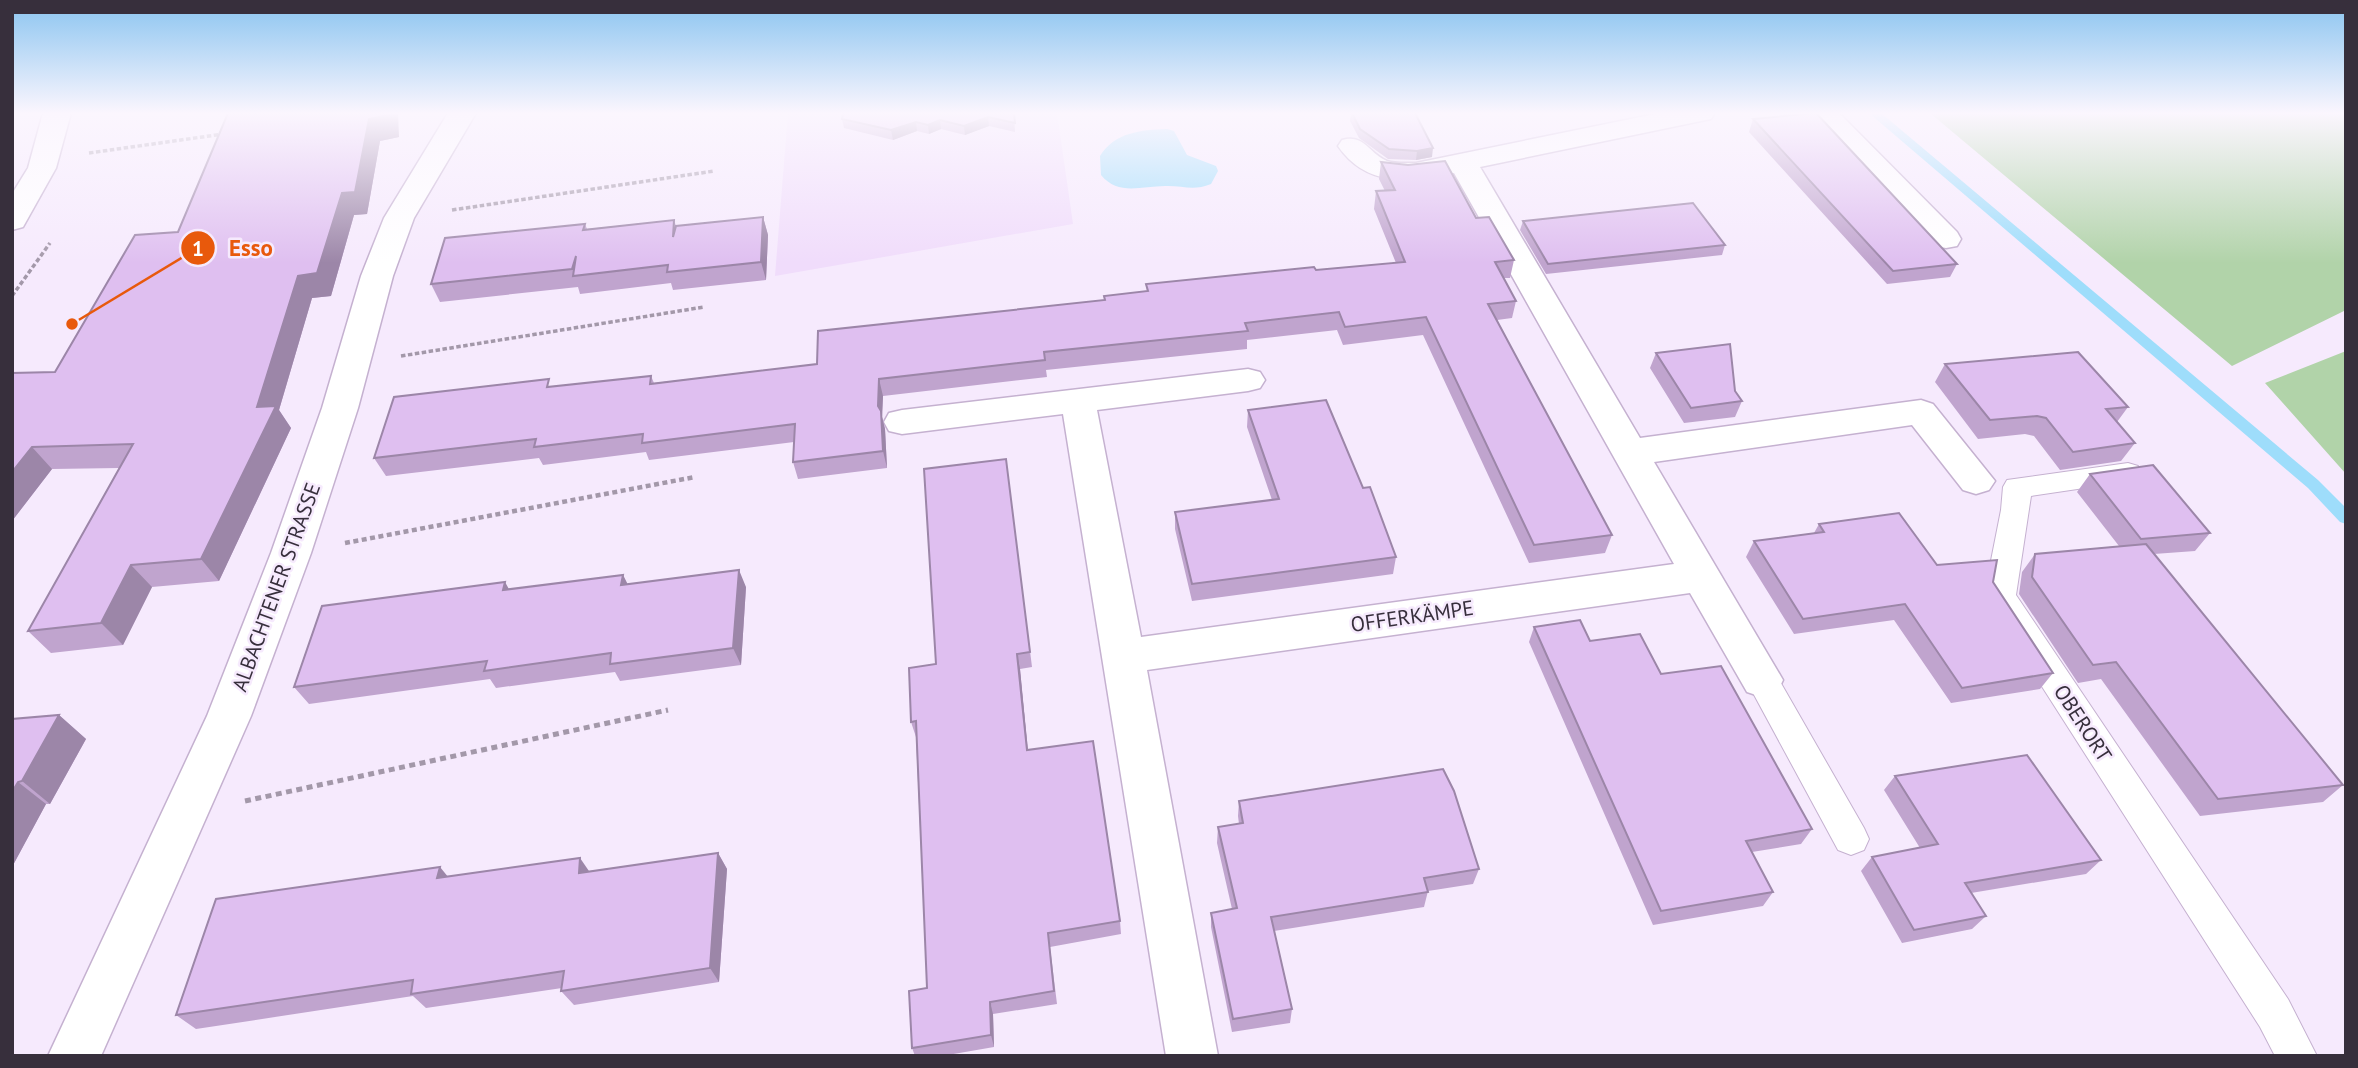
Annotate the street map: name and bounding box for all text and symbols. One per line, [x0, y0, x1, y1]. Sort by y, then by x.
callout: Esso [180, 226, 287, 270]
text: Esso [229, 233, 273, 262]
text: 1 [192, 235, 204, 262]
street label: ALBACHTENER STRASSE [226, 479, 326, 695]
street label: OFFERKÄMPE [1349, 594, 1475, 638]
street label: OBERORT [2048, 679, 2118, 767]

